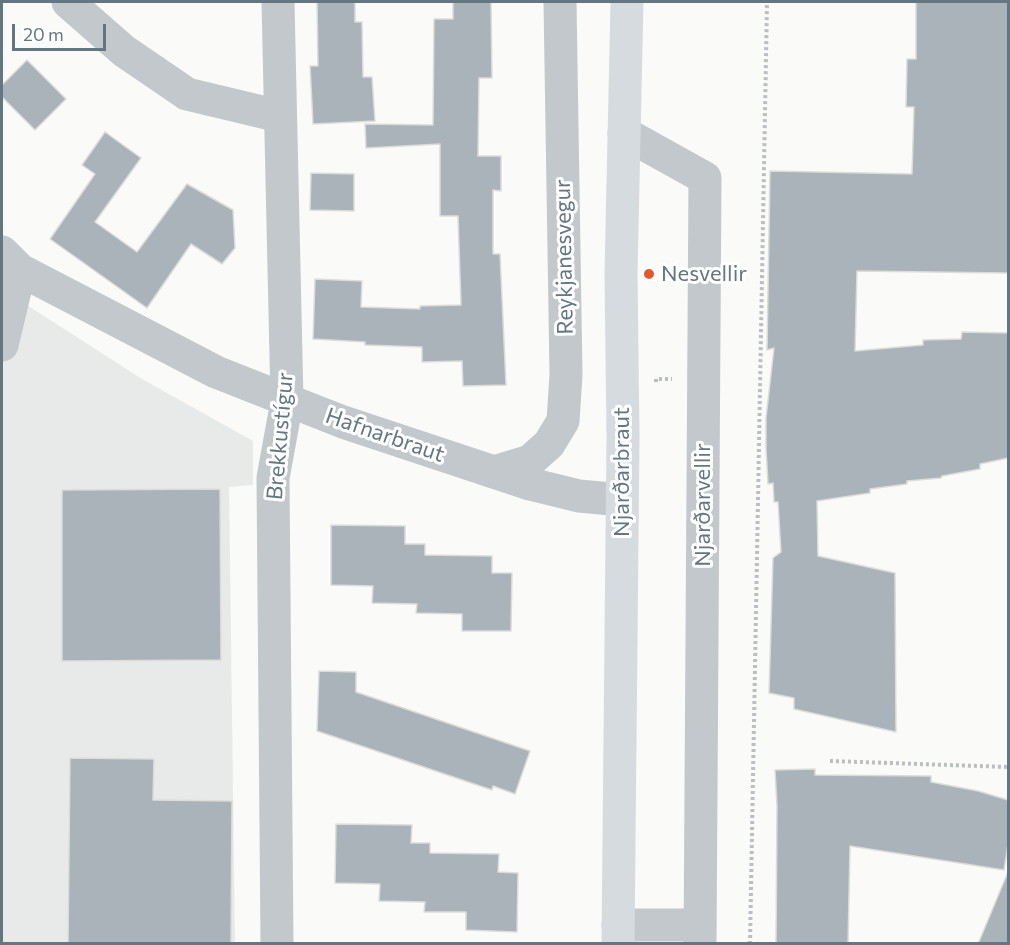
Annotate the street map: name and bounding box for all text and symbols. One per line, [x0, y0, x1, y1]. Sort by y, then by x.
scale bar [15, 12, 110, 50]
text: 20 m [23, 23, 64, 45]
street label: Reykjanesvegur [549, 179, 579, 335]
place label: Nesvellir [661, 261, 747, 287]
marker: Nesvellir [642, 267, 656, 281]
street label: Brekkustígur [261, 371, 299, 501]
street label: Hafnarbraut [322, 402, 448, 468]
street label: Njarðarbraut [609, 407, 635, 537]
street label: Njarðarvellir [690, 443, 716, 567]

